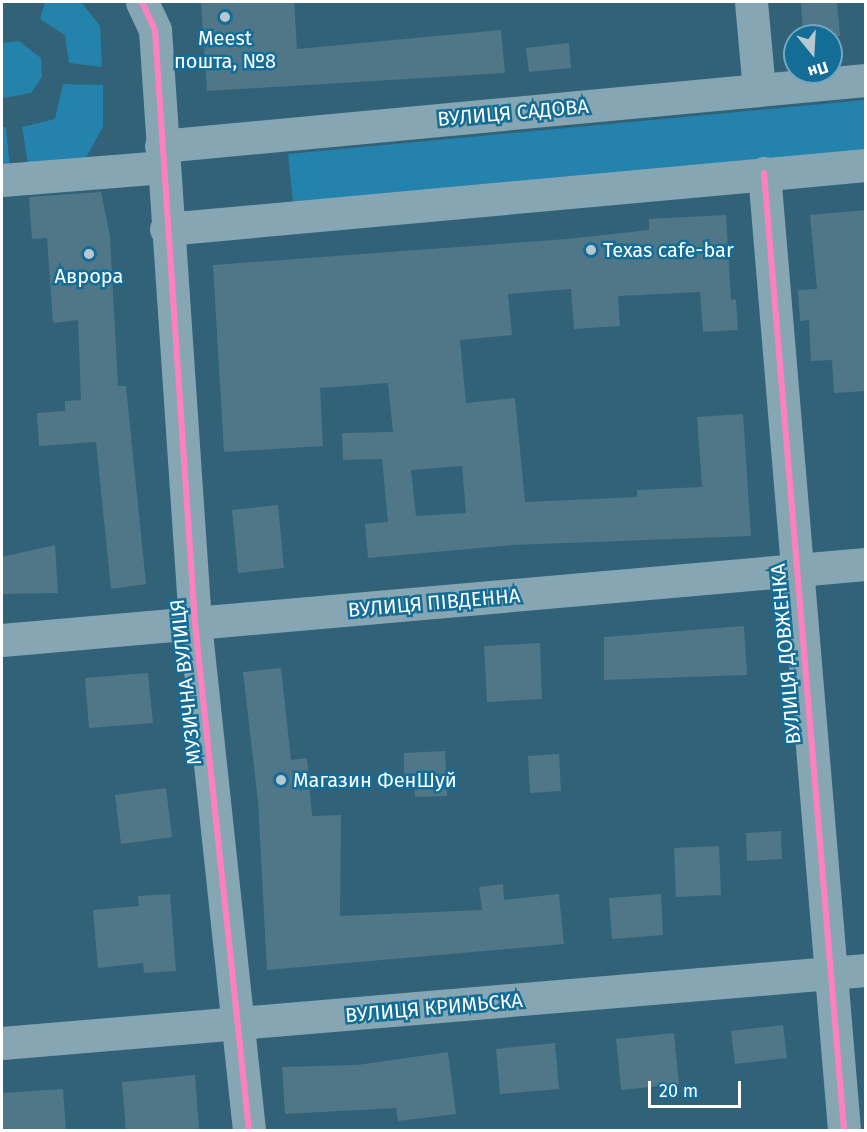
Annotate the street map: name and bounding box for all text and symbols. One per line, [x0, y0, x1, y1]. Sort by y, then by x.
marker: Meest пошта, №8 [218, 10, 232, 24]
north arrow [783, 24, 843, 84]
place label: Meest пошта, №8 [174, 27, 276, 74]
text: Пн [806, 58, 831, 82]
street label: ВУЛИЦЯ САДОВА [436, 94, 590, 132]
place label: Texas cafe-bar [603, 238, 734, 262]
marker: Texas cafe-bar [584, 243, 598, 257]
marker: Аврора [82, 247, 96, 261]
place label: Аврора [55, 264, 123, 288]
street label: ВУЛИЦЯ ДОВЖЕНКА [766, 563, 806, 745]
street label: ВУЛИЦЯ ПІВДЕННА [347, 584, 521, 622]
street label: МУЗИЧНА ВУЛИЦЯ [165, 598, 207, 766]
place label: Магазин ФенШуй [293, 768, 457, 792]
marker: Магазин ФенШуй [274, 773, 288, 787]
street label: ВУЛИЦЯ КРИМЬСКА [344, 988, 524, 1028]
scale bar [651, 1069, 744, 1107]
text: 20 m [659, 1080, 698, 1102]

